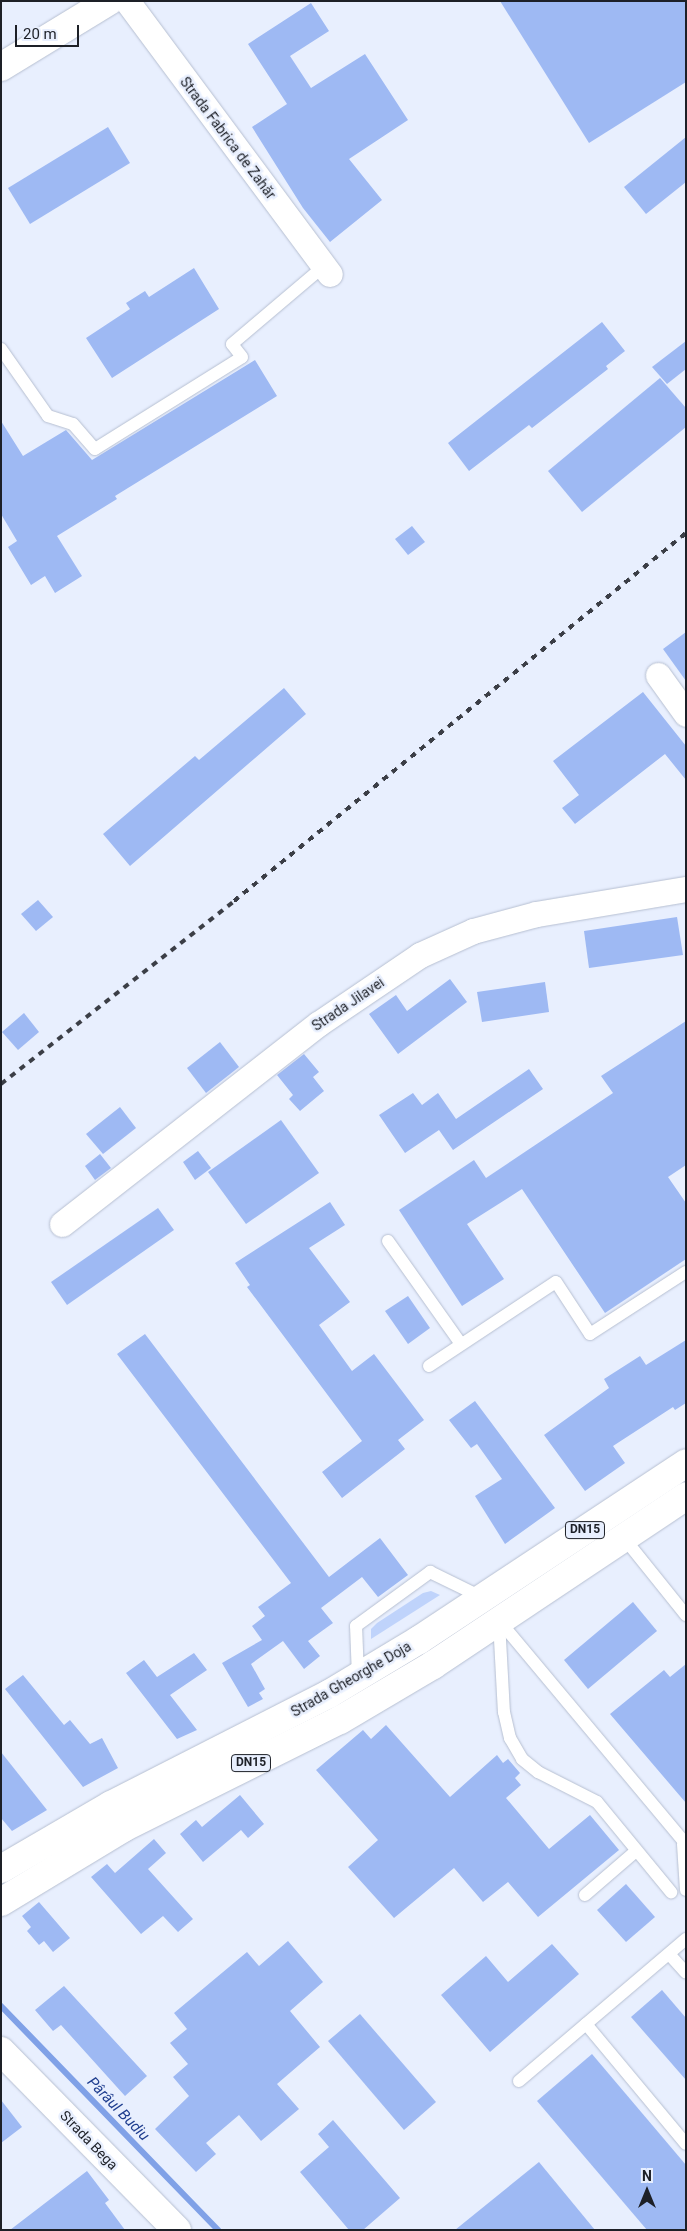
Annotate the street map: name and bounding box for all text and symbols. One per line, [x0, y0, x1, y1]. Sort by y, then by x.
scale bar [18, 15, 81, 47]
text: 20 m [23, 25, 57, 43]
street label: Strada Fabrica de Zahăr [177, 74, 279, 202]
street label: Strada Jilavei [309, 974, 387, 1034]
road number: DN15 [564, 1520, 606, 1540]
street label: Strada Gheorghe Doja [288, 1638, 414, 1720]
road number: DN15 [230, 1754, 272, 1772]
water label: Pârâul Budiu [83, 2073, 153, 2145]
street label: Strada Bega [57, 2107, 121, 2173]
north arrow [622, 2166, 672, 2216]
text: N [642, 2168, 652, 2184]

